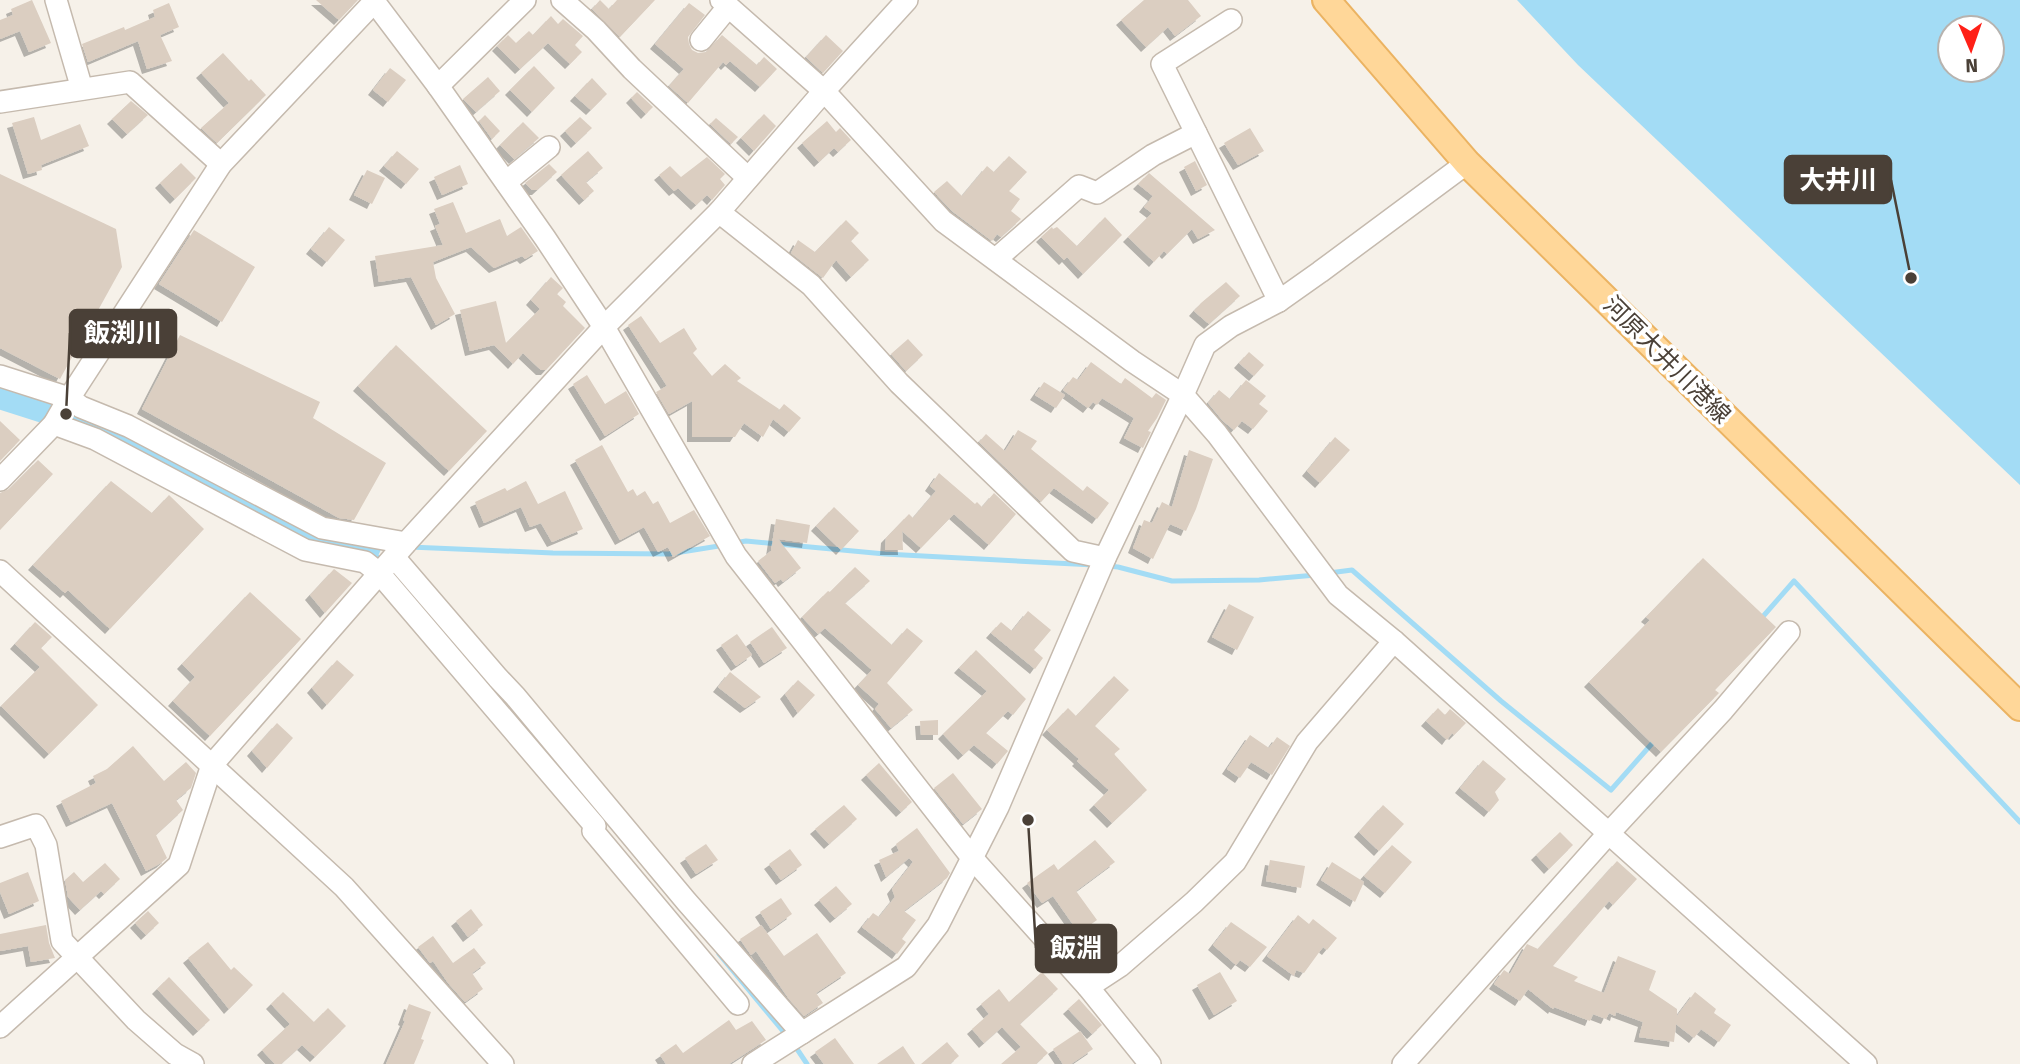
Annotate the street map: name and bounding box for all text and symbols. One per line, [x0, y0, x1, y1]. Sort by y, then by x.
north arrow [1936, 14, 2006, 84]
text: N [1965, 54, 1978, 77]
callout: 大井川 [1785, 156, 1891, 203]
text: 大井川 [1799, 165, 1877, 196]
street label: 河原大井川港線 [1598, 291, 1736, 429]
callout: 飯渕川 [70, 310, 176, 357]
text: 飯渕川 [84, 318, 162, 349]
callout: 飯淵 [1036, 925, 1116, 972]
text: 飯淵 [1050, 933, 1102, 964]

